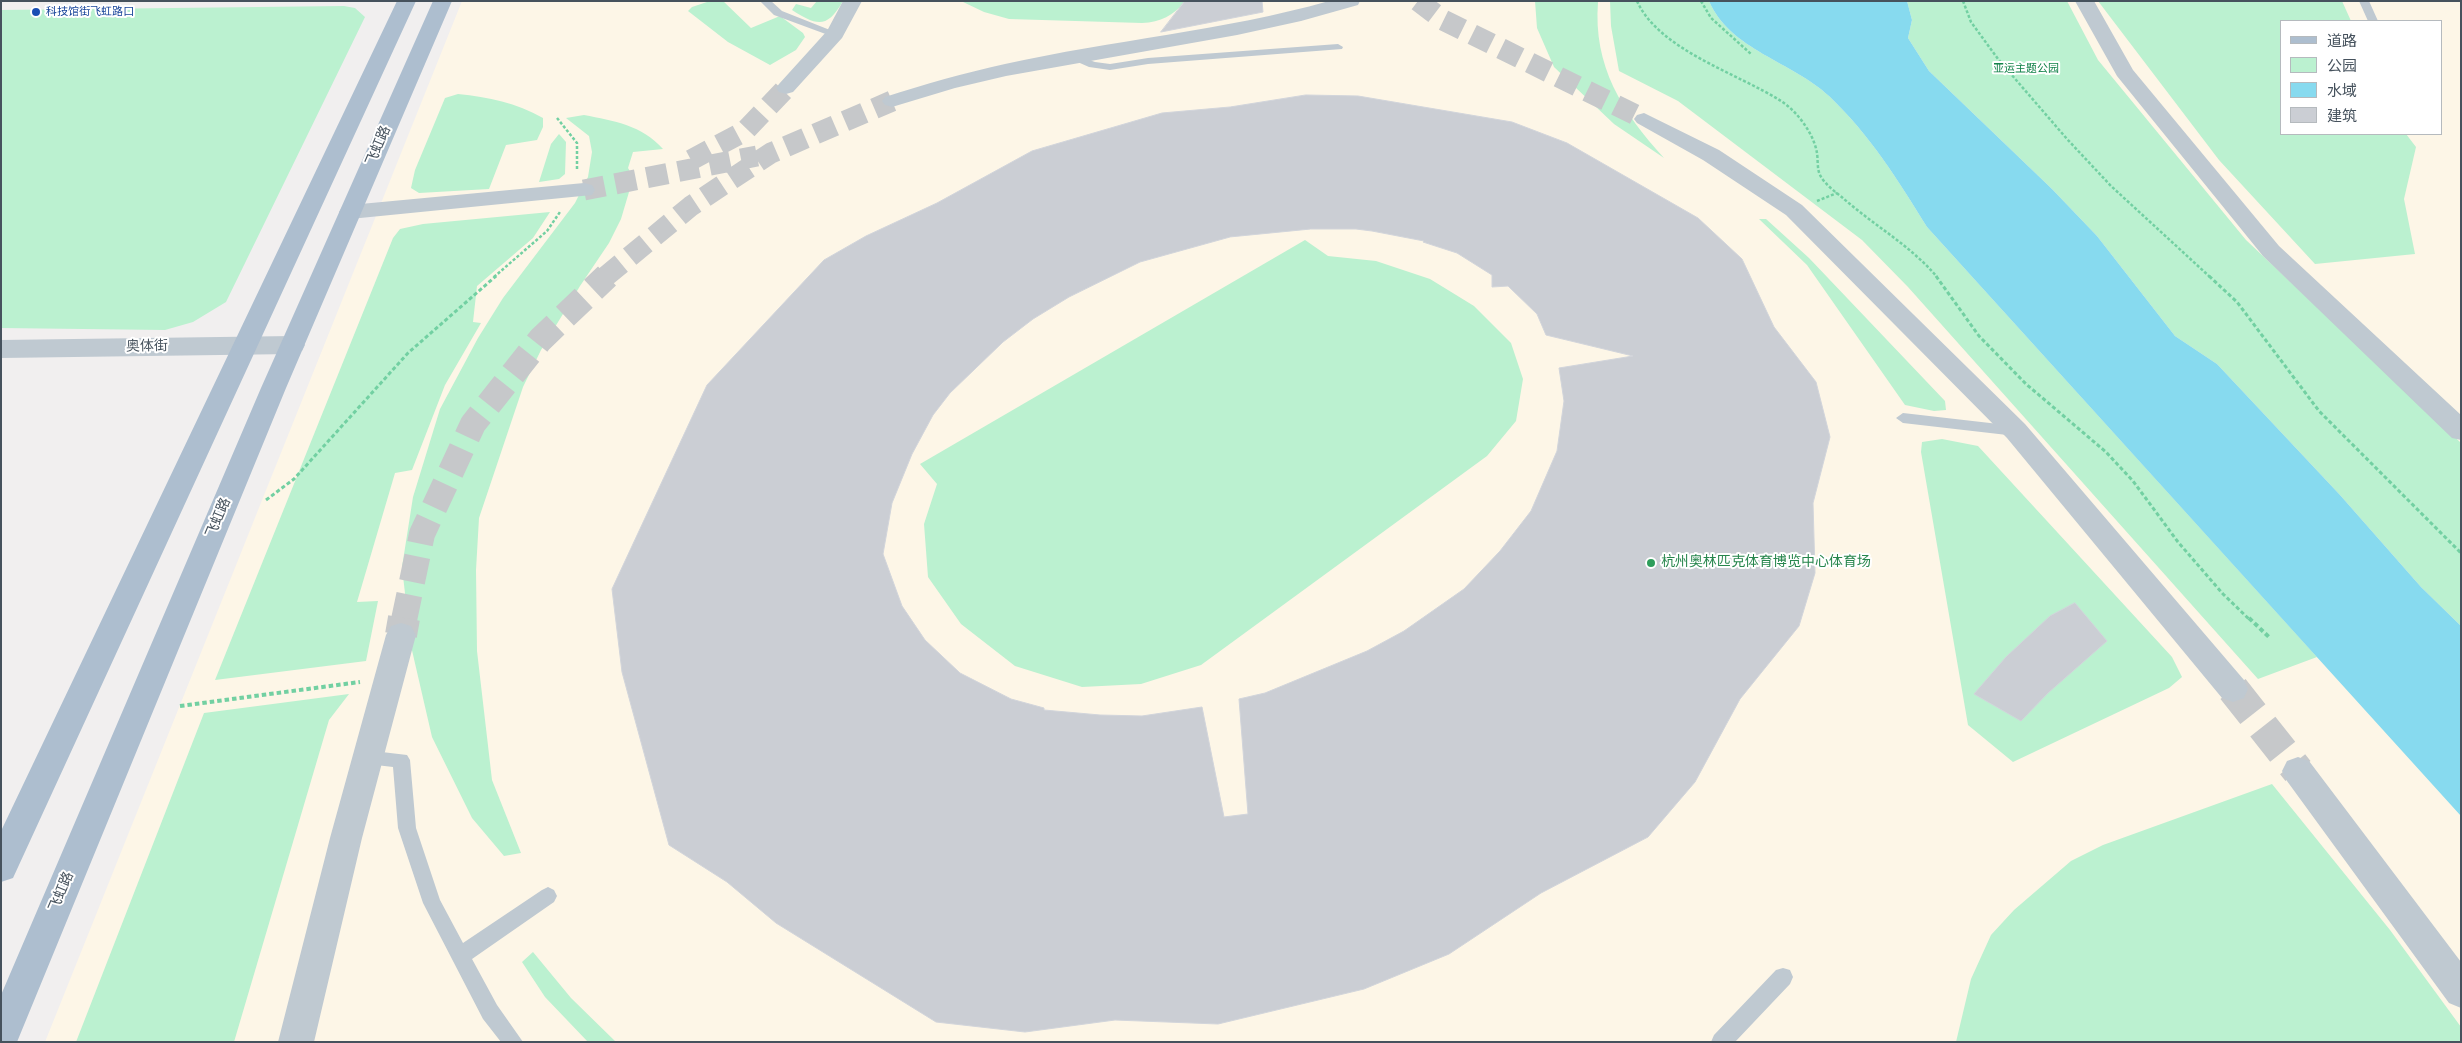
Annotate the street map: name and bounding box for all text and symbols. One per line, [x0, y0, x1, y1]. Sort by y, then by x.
place label: 科技馆街飞虹路口 [46, 5, 134, 19]
marker: 科技馆街飞虹路口 [30, 6, 42, 18]
legend [2280, 20, 2442, 135]
text: 道路 [2327, 31, 2357, 51]
text: 公园 [2327, 56, 2357, 76]
park label: 亚运主题公园 [1993, 62, 2059, 76]
text: 水域 [2327, 81, 2357, 101]
text: 建筑 [2327, 106, 2357, 126]
street label: 飞虹路 [363, 123, 395, 169]
street label: 奥体街 [126, 338, 168, 356]
street label: 飞虹路 [203, 495, 235, 541]
place label: 杭州奥林匹克体育博览中心体育场 [1661, 555, 1871, 571]
marker: 杭州奥林匹克体育博览中心体育场 [1645, 557, 1657, 569]
street label: 飞虹路 [46, 869, 78, 915]

